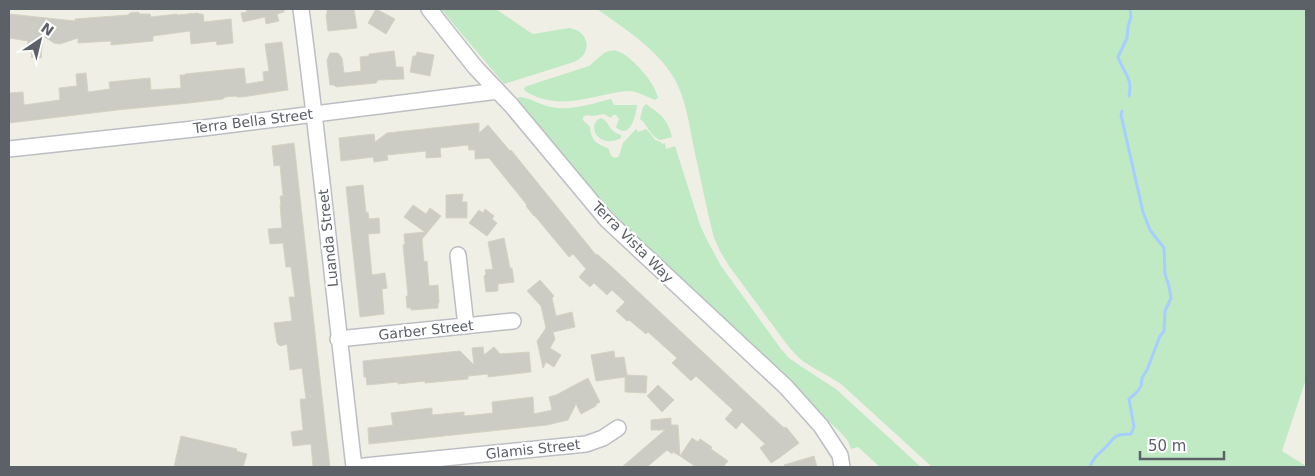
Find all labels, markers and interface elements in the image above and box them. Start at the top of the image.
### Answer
north arrow [15,15,65,65]
text: N [38,19,57,39]
street label: Terra Bella Street [191,106,314,136]
street label: Luanda Street [315,188,341,288]
street label: Terra Vista Way [588,197,677,286]
street label: Garber Street [378,317,475,343]
scale bar [1140,428,1224,460]
street label: Glamis Street [485,436,582,462]
text: 50 m [1148,437,1186,455]

